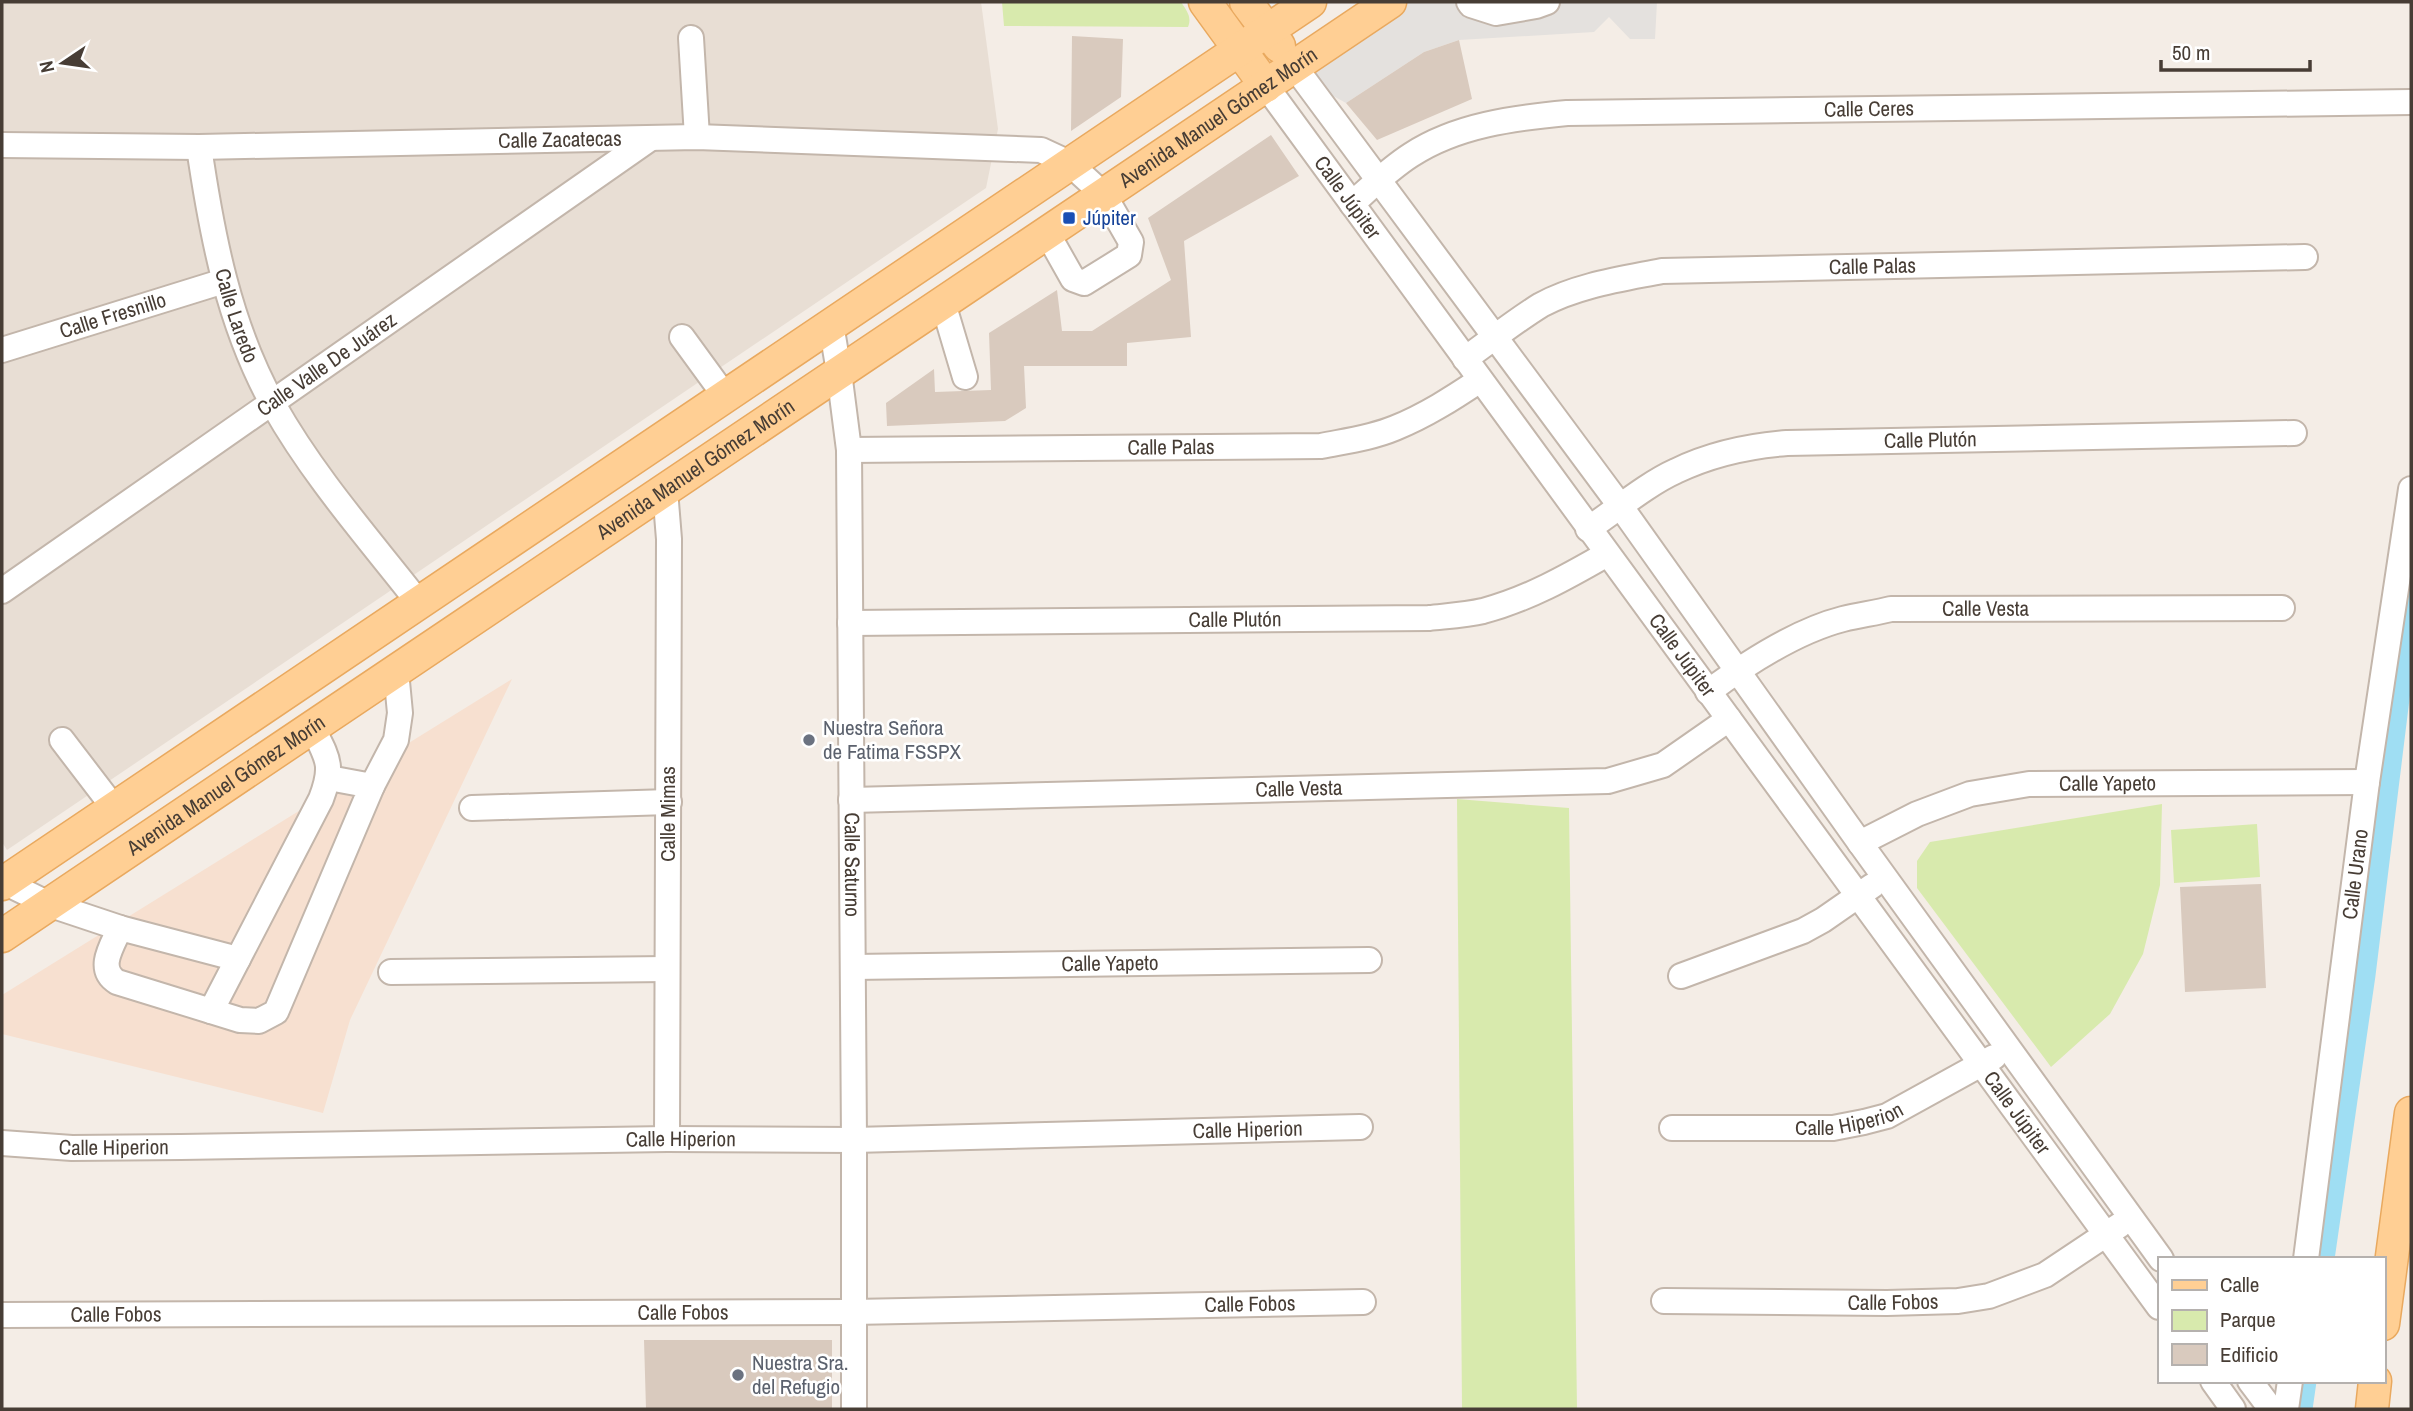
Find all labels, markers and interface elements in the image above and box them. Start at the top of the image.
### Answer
north arrow [28,28,98,98]
scale bar [2161,28,2310,72]
text: 50 m [2172,38,2210,67]
street label: Avenida Manuel Gómez Morín [1112,40,1323,195]
text: N [33,58,60,75]
street label: Calle Ceres [1824,93,1914,124]
street label: Calle Zacatecas [498,124,622,155]
street label: Calle Júpiter [1308,149,1388,245]
place label: Júpiter [1083,203,1136,232]
marker: Júpiter [1061,210,1077,226]
street label: Calle Palas [1829,250,1916,281]
street label: Calle Laredo [208,265,266,367]
street label: Calle Fresnillo [56,285,170,345]
street label: Calle Valle De Juárez [251,305,402,423]
street label: Avenida Manuel Gómez Morín [590,392,800,547]
street label: Calle Plutón [1884,424,1977,455]
street label: Calle Palas [1127,432,1215,462]
street label: Calle Vesta [1942,594,2030,623]
street label: Calle Plutón [1188,604,1282,634]
street label: Calle Júpiter [1642,607,1723,703]
street label: Avenida Manuel Gómez Morín [120,708,331,863]
place label: Nuestra Señora de Fatima FSSPX [823,713,961,766]
marker: Nuestra Señora de Fatima FSSPX [801,732,817,748]
street label: Calle Mimas [653,766,682,862]
street label: Calle Yapeto [2059,768,2156,798]
street label: Calle Vesta [1255,773,1343,804]
street label: Calle Saturno [838,812,867,917]
street label: Calle Urano [2335,827,2375,921]
street label: Calle Yapeto [1061,948,1159,978]
street label: Calle Júpiter [1977,1065,2058,1160]
street label: Calle Hiperion [1795,1095,1908,1142]
street label: Calle Hiperion [1192,1113,1303,1145]
street label: Calle Hiperion [625,1124,736,1154]
street label: Calle Hiperion [58,1132,169,1162]
legend [2158,1257,2385,1383]
text: Calle [2220,1270,2259,1299]
street label: Calle Fobos [1847,1287,1939,1317]
street label: Calle Fobos [1204,1288,1296,1319]
street label: Calle Fobos [637,1297,729,1327]
street label: Calle Fobos [70,1299,162,1329]
text: Parque [2220,1305,2276,1334]
text: Edificio [2220,1340,2278,1369]
place label: Nuestra Sra. del Refugio [752,1348,849,1401]
marker: Nuestra Sra. del Refugio [730,1367,746,1383]

